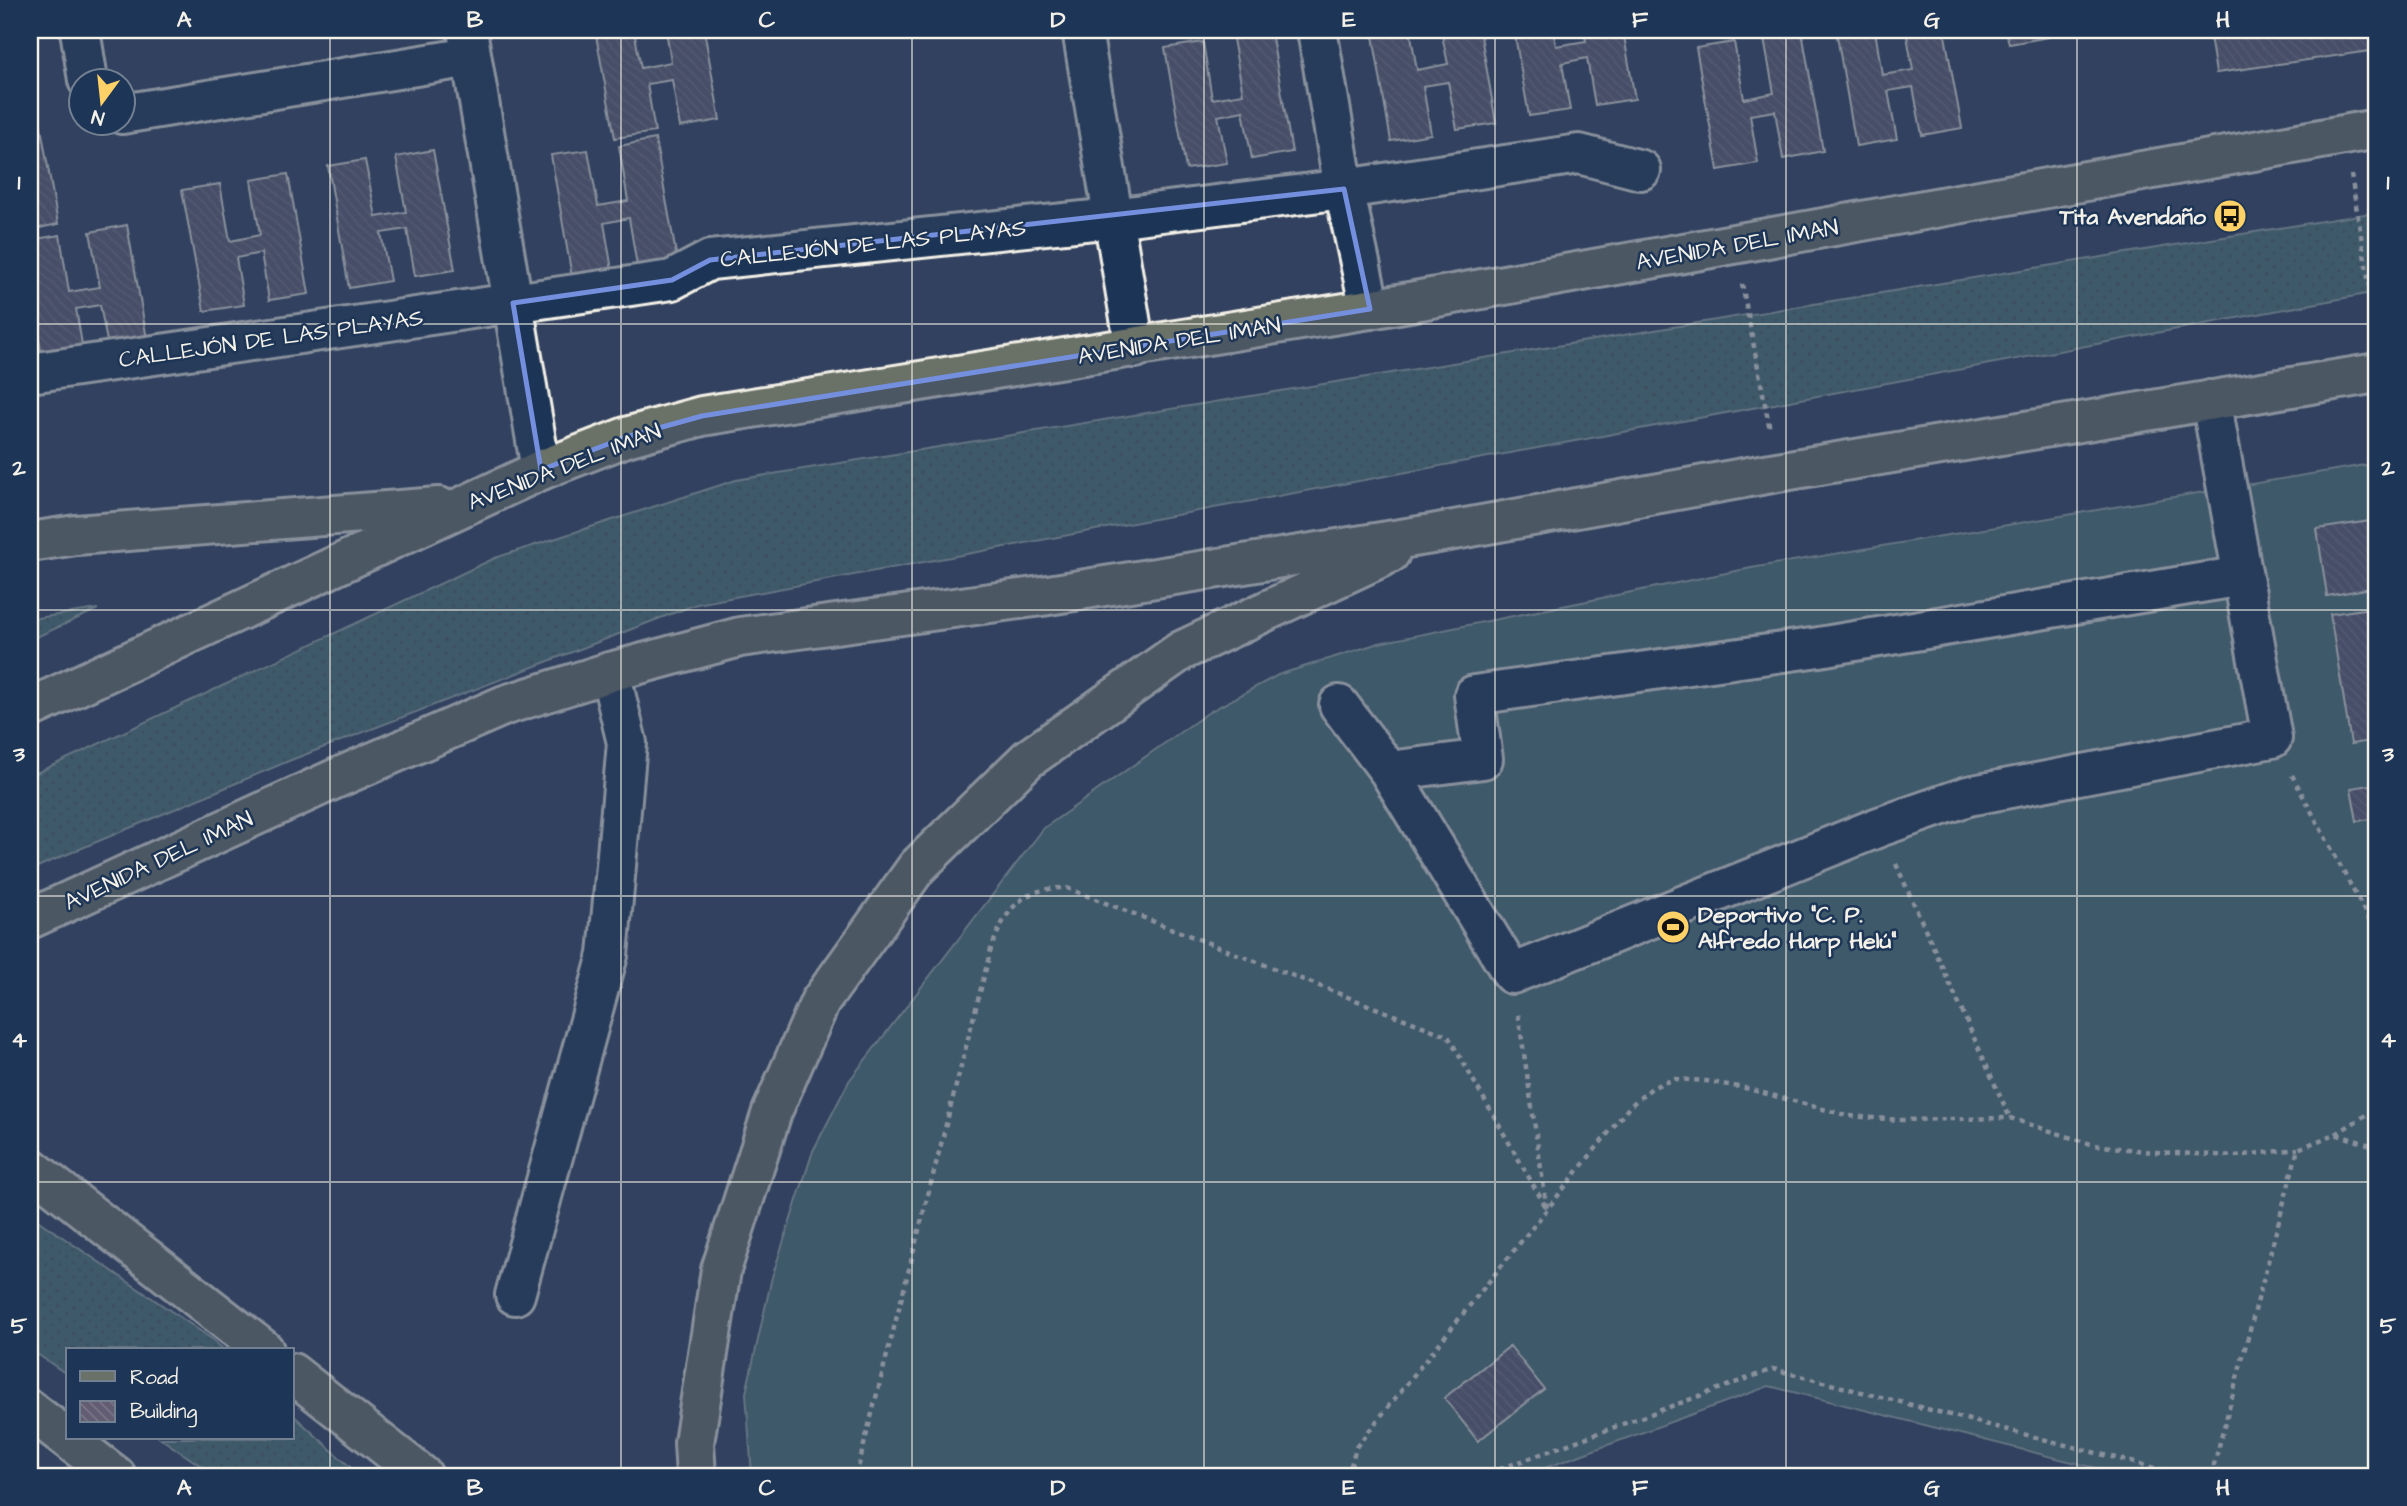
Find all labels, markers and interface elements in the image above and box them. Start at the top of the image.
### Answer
text: A [177,4,192,36]
text: B [467,4,484,36]
text: C [759,4,776,36]
text: D [1051,4,1066,36]
text: E [1342,4,1356,36]
text: F [1632,4,1649,36]
text: G [1924,4,1940,36]
text: H [2216,4,2230,36]
north arrow [66,66,136,136]
text: N [89,102,107,132]
text: 1 [18,166,21,198]
text: 1 [2387,166,2390,198]
bus stop icon: Tita Avendaño [2211,197,2249,235]
place label: Tita Avendaño [2058,201,2206,233]
street label: AVENIDA DEL IMAN [1634,211,1841,279]
street label: CALLEJÓN DE LAS PLAYAS [719,212,1028,276]
street label: CALLEJÓN DE LAS PLAYAS [117,302,426,376]
street label: AVENIDA DEL IMAN [1075,309,1283,373]
street label: AVENIDA DEL IMAN [463,415,666,519]
text: 2 [11,452,26,484]
text: 2 [2380,452,2395,484]
text: 3 [12,738,25,770]
text: 3 [2381,738,2394,770]
street label: AVENIDA DEL IMAN [59,803,258,919]
place label: Deportivo "C. P. Alfredo Harp Helú" [1698,899,1897,957]
sports icon: Deportivo "C. P. Alfredo Harp Helú" [1654,908,1692,946]
text: 4 [11,1024,27,1056]
text: 4 [2380,1024,2396,1056]
text: 5 [11,1310,28,1342]
text: 5 [2380,1310,2397,1342]
legend [66,1348,294,1440]
text: Road [130,1363,178,1392]
text: Building [130,1397,198,1428]
text: A [177,1472,192,1504]
text: B [467,1472,484,1504]
text: C [759,1472,776,1504]
text: D [1051,1472,1066,1504]
text: E [1342,1472,1356,1504]
text: F [1632,1472,1649,1504]
text: G [1924,1472,1940,1504]
text: H [2216,1472,2230,1504]

